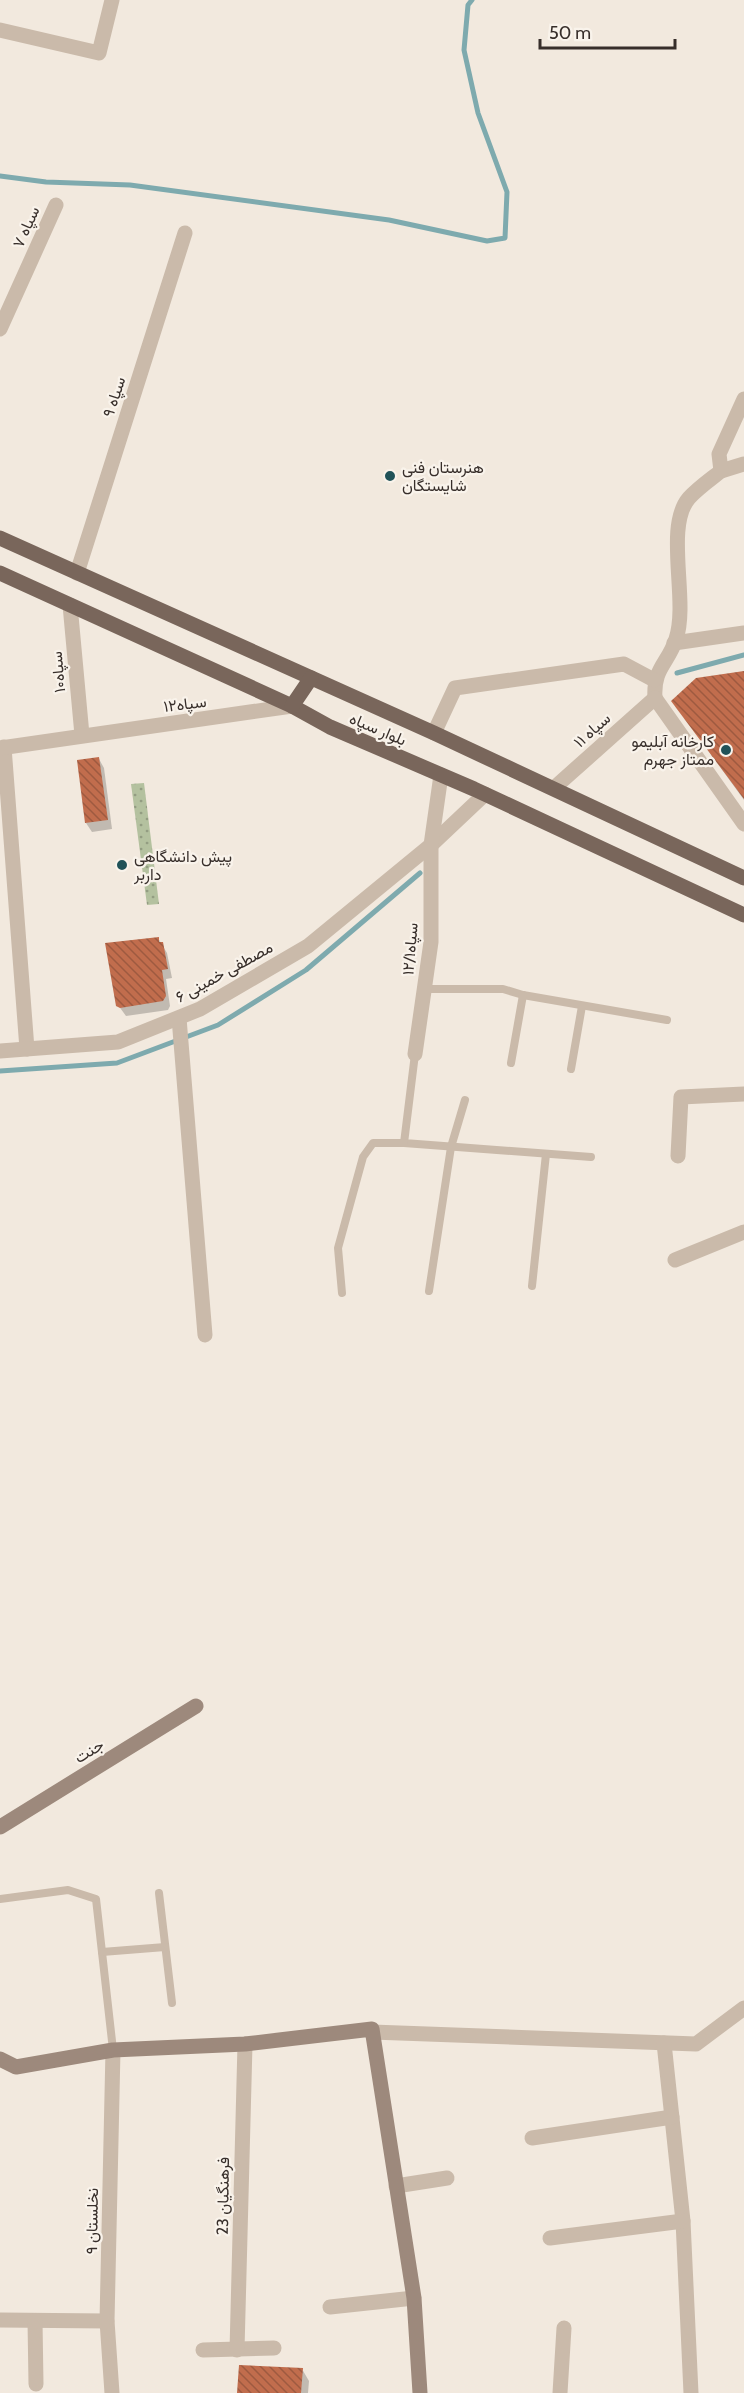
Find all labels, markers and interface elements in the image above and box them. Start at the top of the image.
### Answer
scale bar [540,12,675,50]
text: 50 m [549,22,591,44]
street label: سپاه ۷ [9,203,45,251]
street label: سپاه ۹ [99,374,131,420]
place label: هنرستان فنی شایستگان [402,458,484,495]
marker: هنرستان فنی شایستگان [383,469,397,483]
street label: سپاه۱۰ [47,650,71,693]
street label: سپاه۱۲ [162,692,208,718]
street label: بلوار سپاه [346,709,409,751]
street label: سپاه ۱۱ [570,709,616,753]
place label: کارخانه آبلیمو ممتاز جهرم [632,732,714,770]
marker: کارخانه آبلیمو ممتاز جهرم [719,743,733,757]
place label: پیش دانشگاهی داربر [133,847,232,885]
marker: پیش دانشگاهی داربر [115,858,129,872]
street label: سپاه۱۲/۱ [398,922,424,976]
street label: مصطفی خمینی ۶ [172,938,276,1007]
street label: جنت [71,1735,107,1767]
street label: فرهنگیان 23 [213,2157,234,2235]
street label: نخلستان ۹ [82,2188,102,2254]

